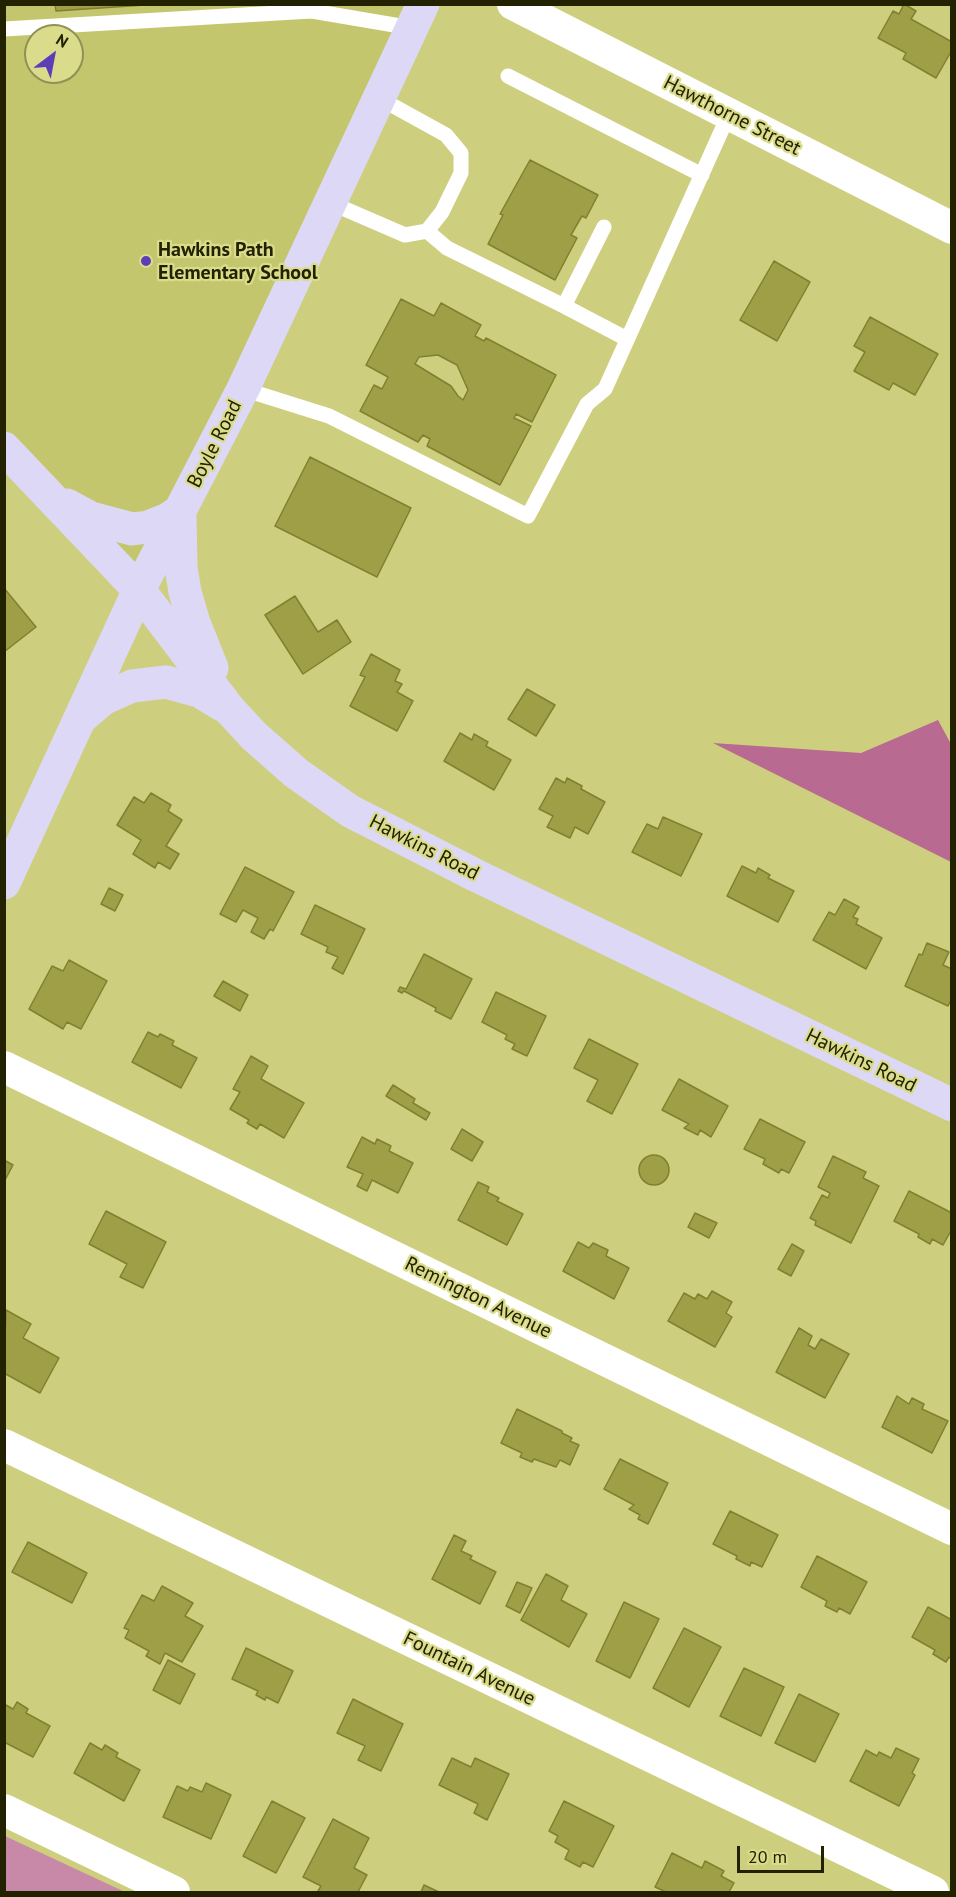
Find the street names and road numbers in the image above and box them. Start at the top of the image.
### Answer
street label: Hawthorne Street [659,71,805,161]
street label: Boyle Road [183,396,247,492]
street label: Hawkins Road [365,810,483,886]
street label: Hawkins Road [802,1024,920,1098]
street label: Remington Avenue [401,1252,555,1344]
street label: Fountain Avenue [399,1627,539,1711]

